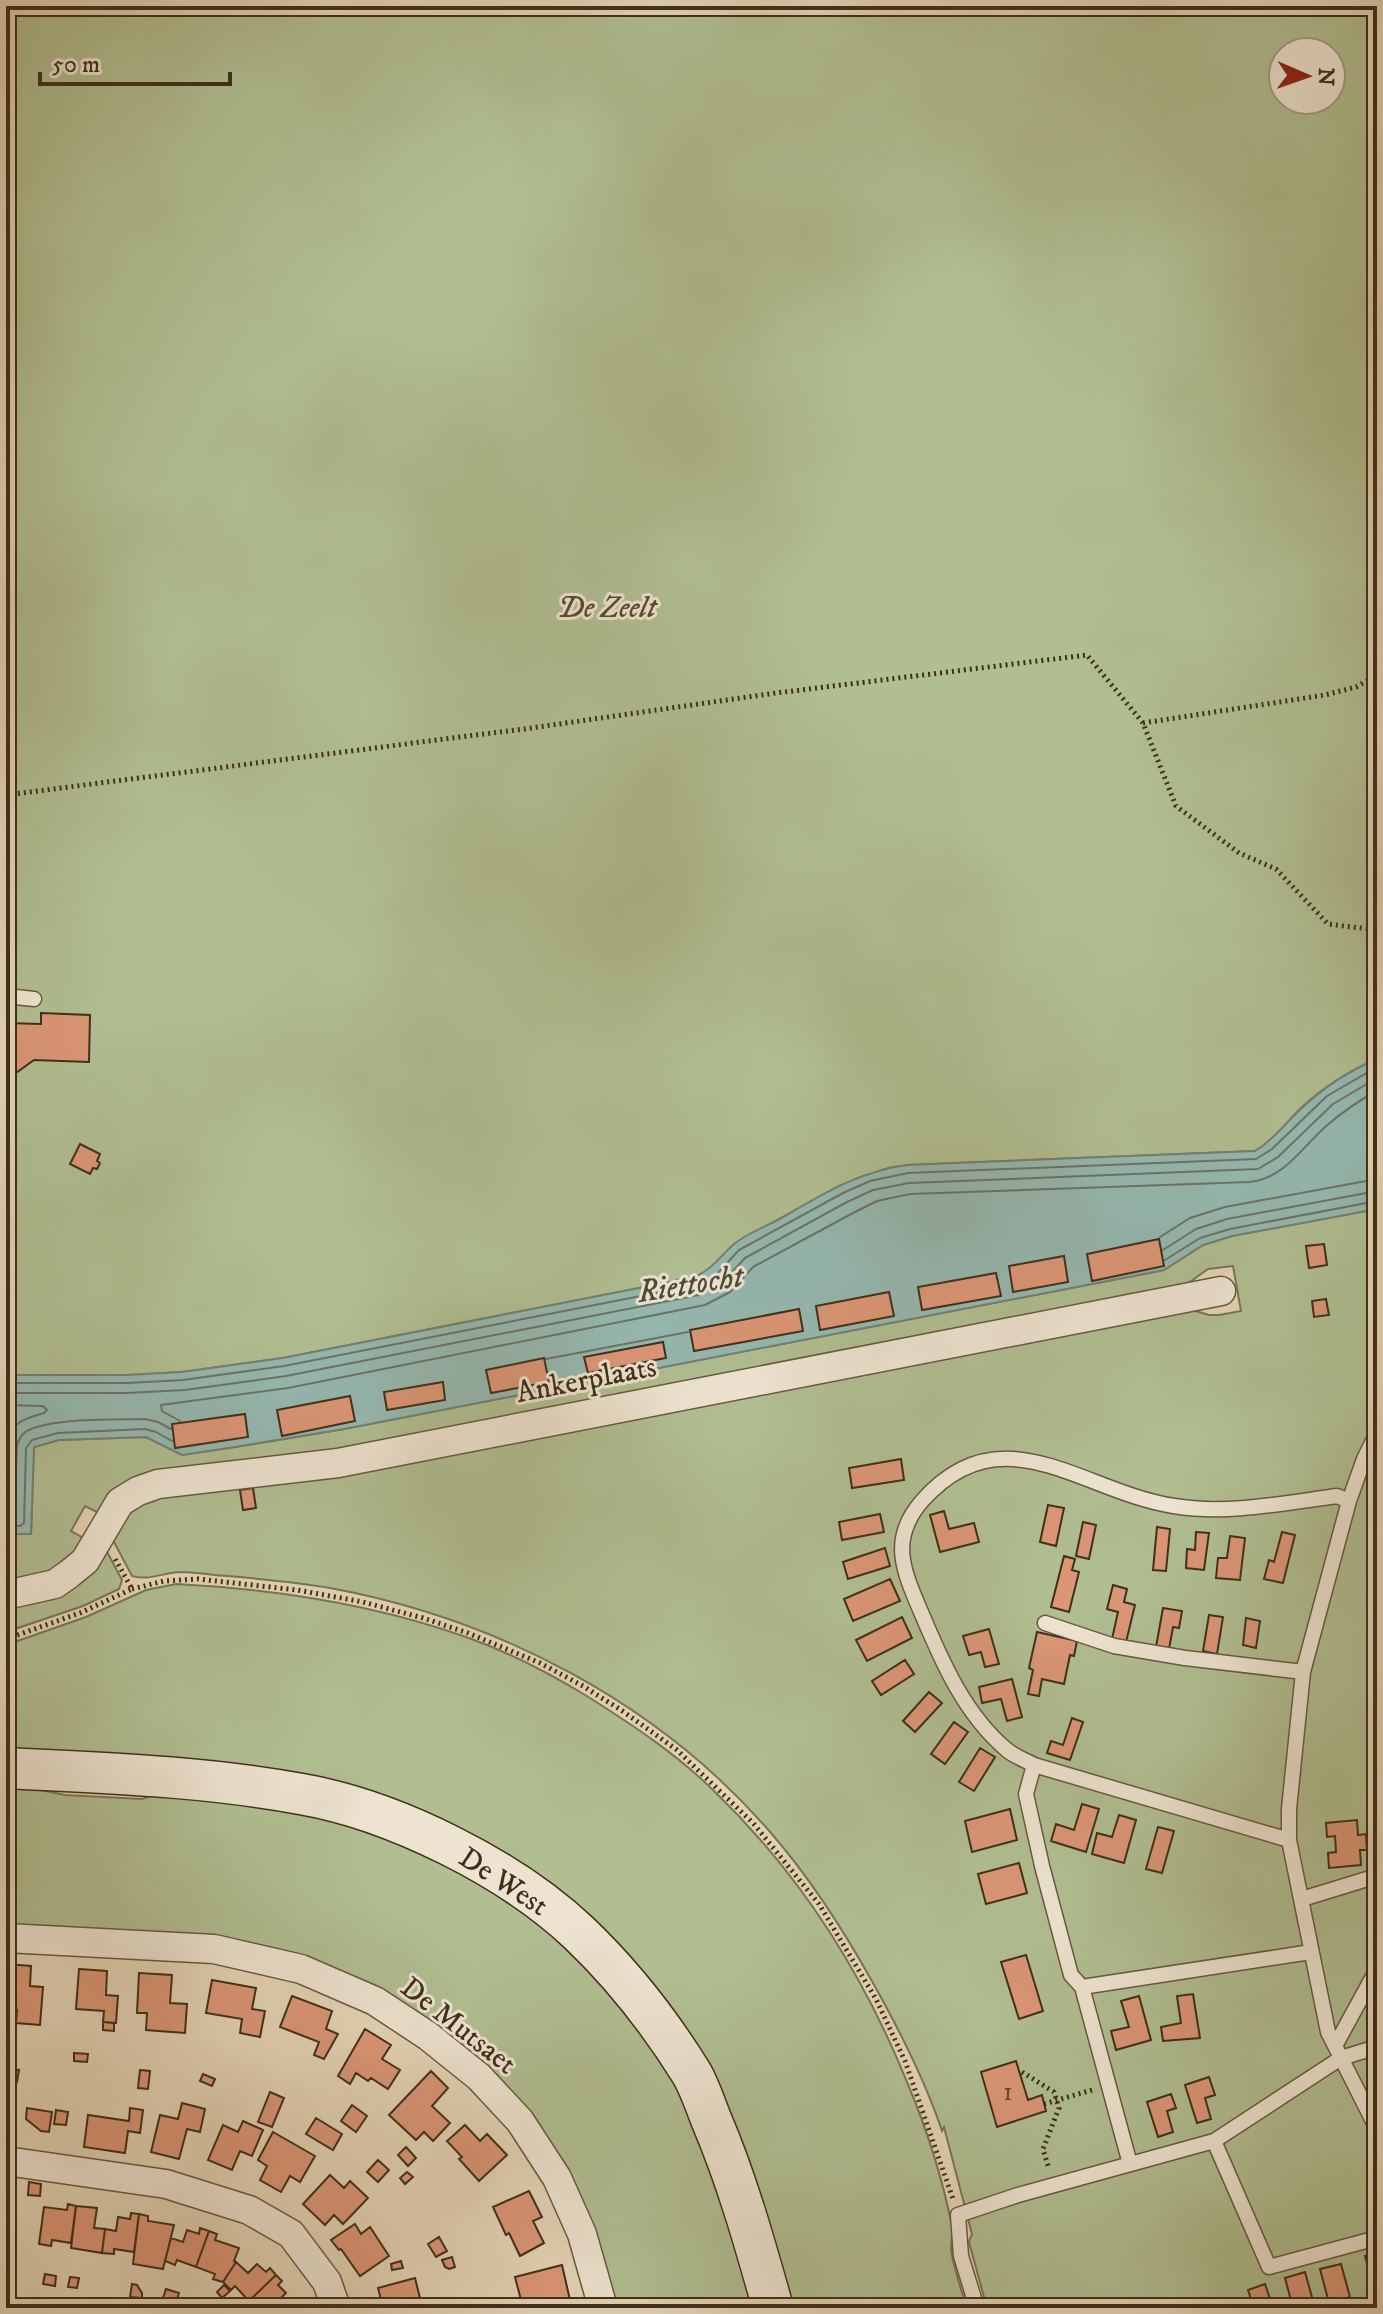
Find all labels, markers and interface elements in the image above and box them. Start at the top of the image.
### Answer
scale bar [40,36,230,86]
north arrow [1267,36,1347,116]
text: 50 m [52,50,100,80]
text: N [1312,67,1339,86]
park label: De Zeelt [558,590,658,627]
water label: Riettocht [634,1257,748,1313]
street label: Ankerplaats [513,1349,660,1412]
street label: De West [451,1840,555,1925]
street label: De Mutsaet [393,1969,523,2083]
house number: 1 [1003,2076,1013,2109]

